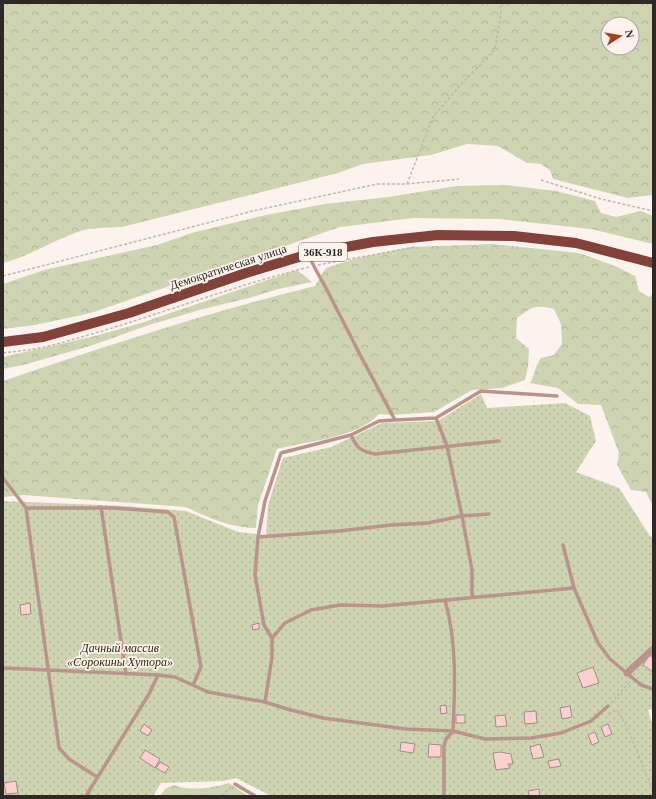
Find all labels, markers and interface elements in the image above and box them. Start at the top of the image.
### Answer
north arrow [600,16,640,56]
text: N [623,29,636,39]
street label: Демократическая улица [168,241,289,292]
road number: 36К-918 [299,243,347,261]
park label: Дачный массив «Сорокины Хутора» [67,641,173,669]

